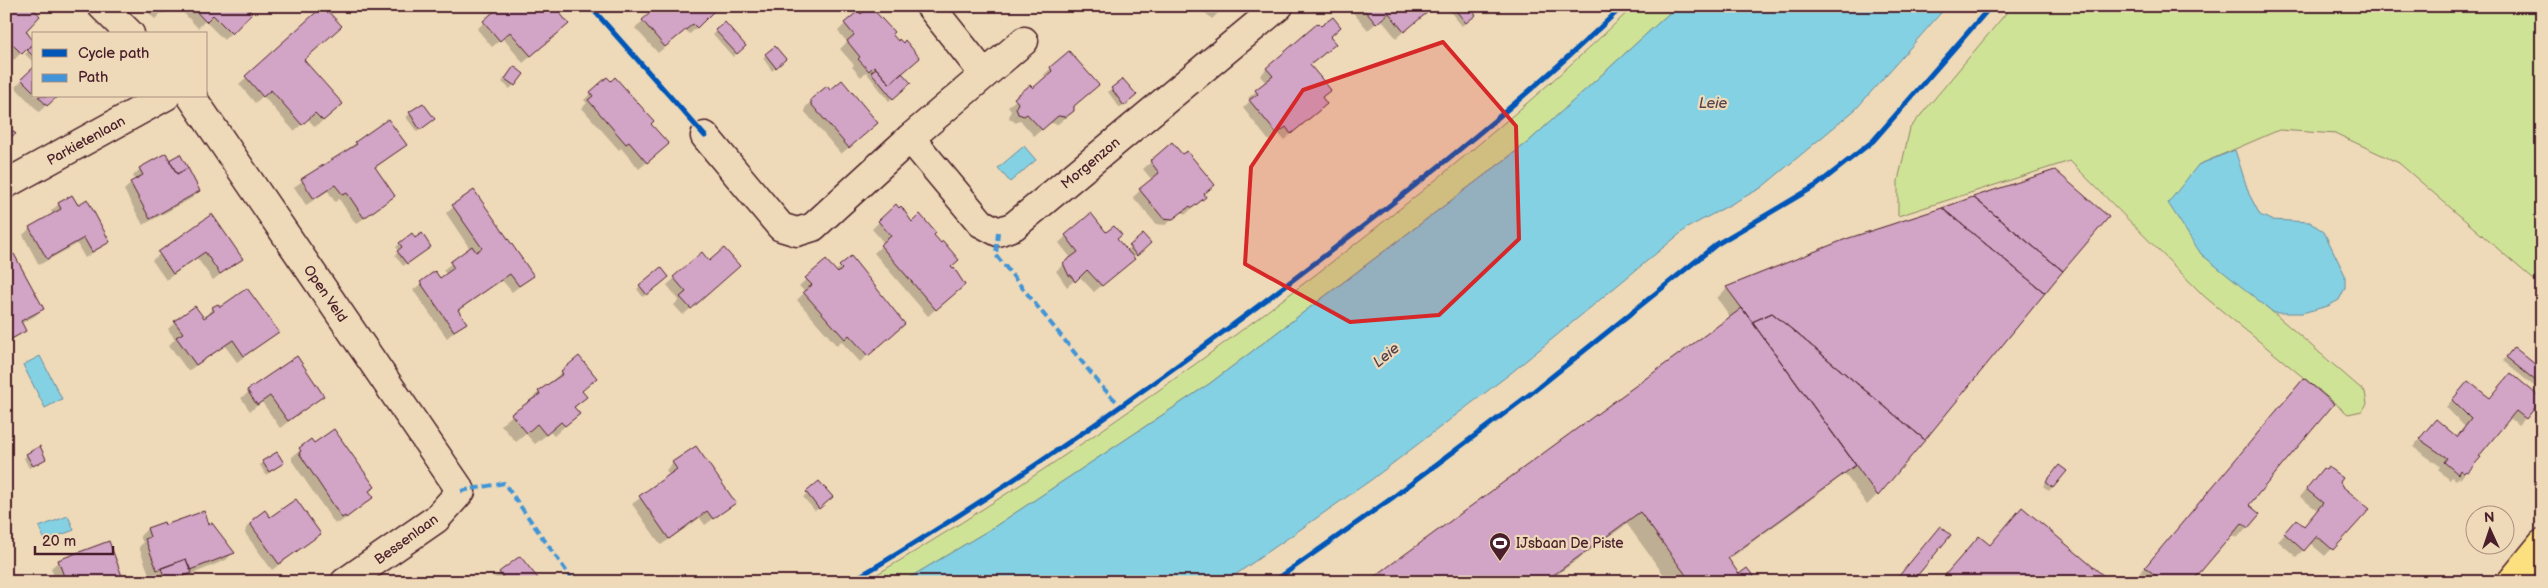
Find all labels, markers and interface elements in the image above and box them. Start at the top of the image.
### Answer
legend [32,32,208,98]
text: Cycle path [78,44,149,63]
text: Path [78,68,108,87]
water label: Leie [1699,94,1728,113]
street label: Parkietenlaan [44,112,128,169]
street label: Morgenzon [1057,134,1123,193]
street label: Open Veld [300,262,351,325]
water label: Leie [1369,339,1404,372]
north arrow [2466,506,2516,556]
text: N [2484,509,2495,526]
street label: Bessenlaan [371,511,442,568]
scale bar [35,523,112,555]
sports icon: IJsbaan De Piste [1488,531,1512,562]
text: 20 m [42,532,76,551]
place label: IJsbaan De Piste [1516,535,1624,552]

